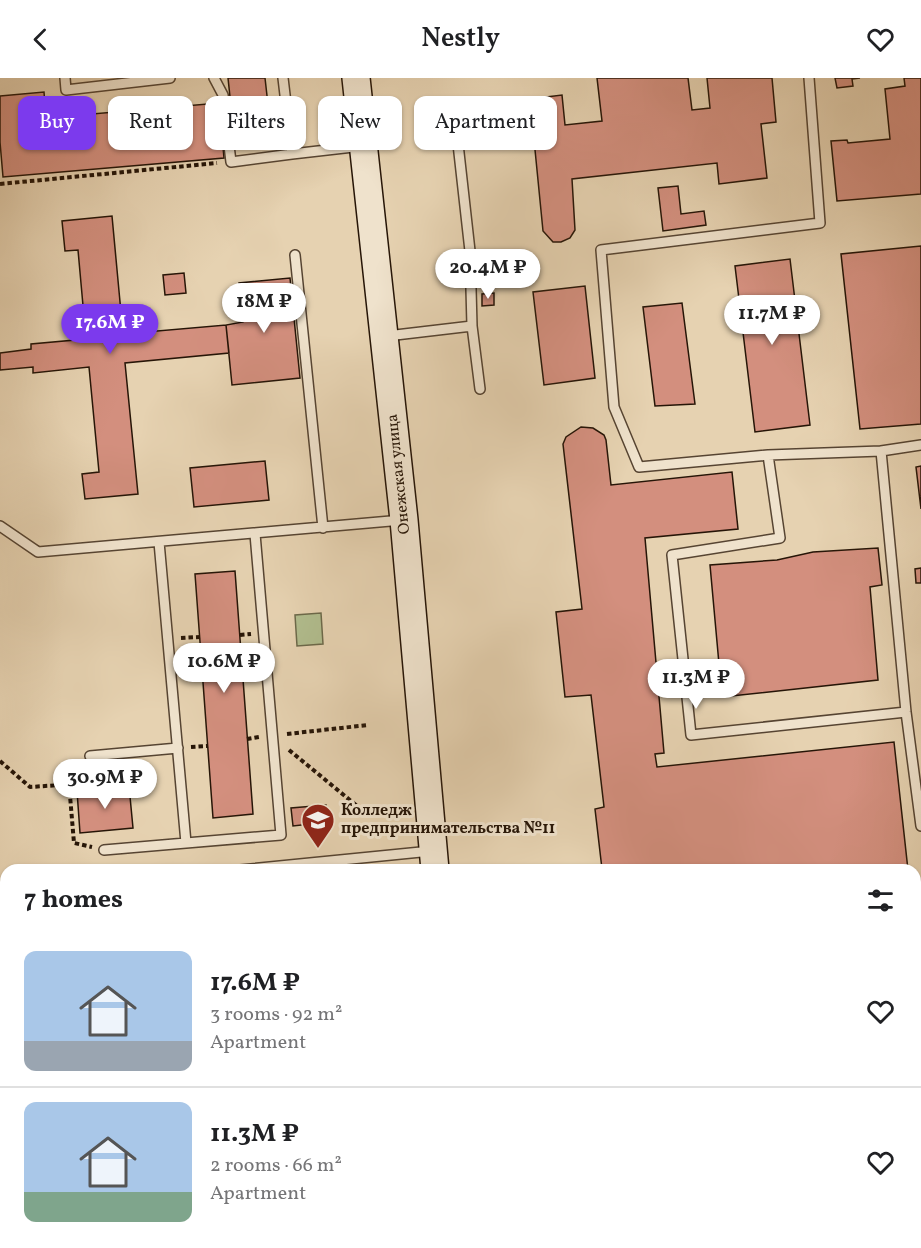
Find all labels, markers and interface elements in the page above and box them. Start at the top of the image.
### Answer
text: Nestly [421,20,500,58]
icon: back [24,23,57,56]
icon: heart [864,23,897,56]
chip: Buy [18,96,96,150]
chip: Rent [108,96,193,150]
chip: Filters [205,96,306,150]
chip: New [318,96,402,150]
chip: Apartment [414,96,557,150]
pin: 20.4M ₽ [433,249,543,300]
text: 20.4M ₽ [449,254,527,282]
pin: 18M ₽ [222,283,306,334]
text: 18M ₽ [236,288,292,316]
pin: 11.7M ₽ [717,295,827,346]
text: 11.7M ₽ [738,300,806,328]
pin: 17.6M ₽ [55,304,165,355]
text: 17.6M ₽ [75,309,145,337]
street label: Онежская улица [382,413,416,535]
pin: 10.6M ₽ [169,643,279,694]
text: 10.6M ₽ [187,648,261,676]
pin: 11.3M ₽ [641,659,751,710]
text: 11.3M ₽ [662,664,730,692]
pin: 30.9M ₽ [50,759,160,810]
text: 30.9M ₽ [67,764,143,792]
place label: Колледж предпринимательства №11 [341,800,555,840]
school or university icon: Колледж предпринимательства №11 [300,802,336,849]
text: 7 homes [24,882,123,918]
icon: filters [864,884,897,917]
text: 17.6M ₽ [210,965,300,1001]
icon: home [72,975,144,1047]
icon: heart [864,995,897,1028]
text: 3 rooms · 92 m² [210,1001,342,1029]
text: Apartment [210,1029,306,1057]
text: 11.3M ₽ [210,1116,299,1152]
icon: home [72,1126,144,1198]
icon: heart [864,1146,897,1179]
text: 2 rooms · 66 m² [210,1152,342,1180]
text: Apartment [210,1180,306,1208]

